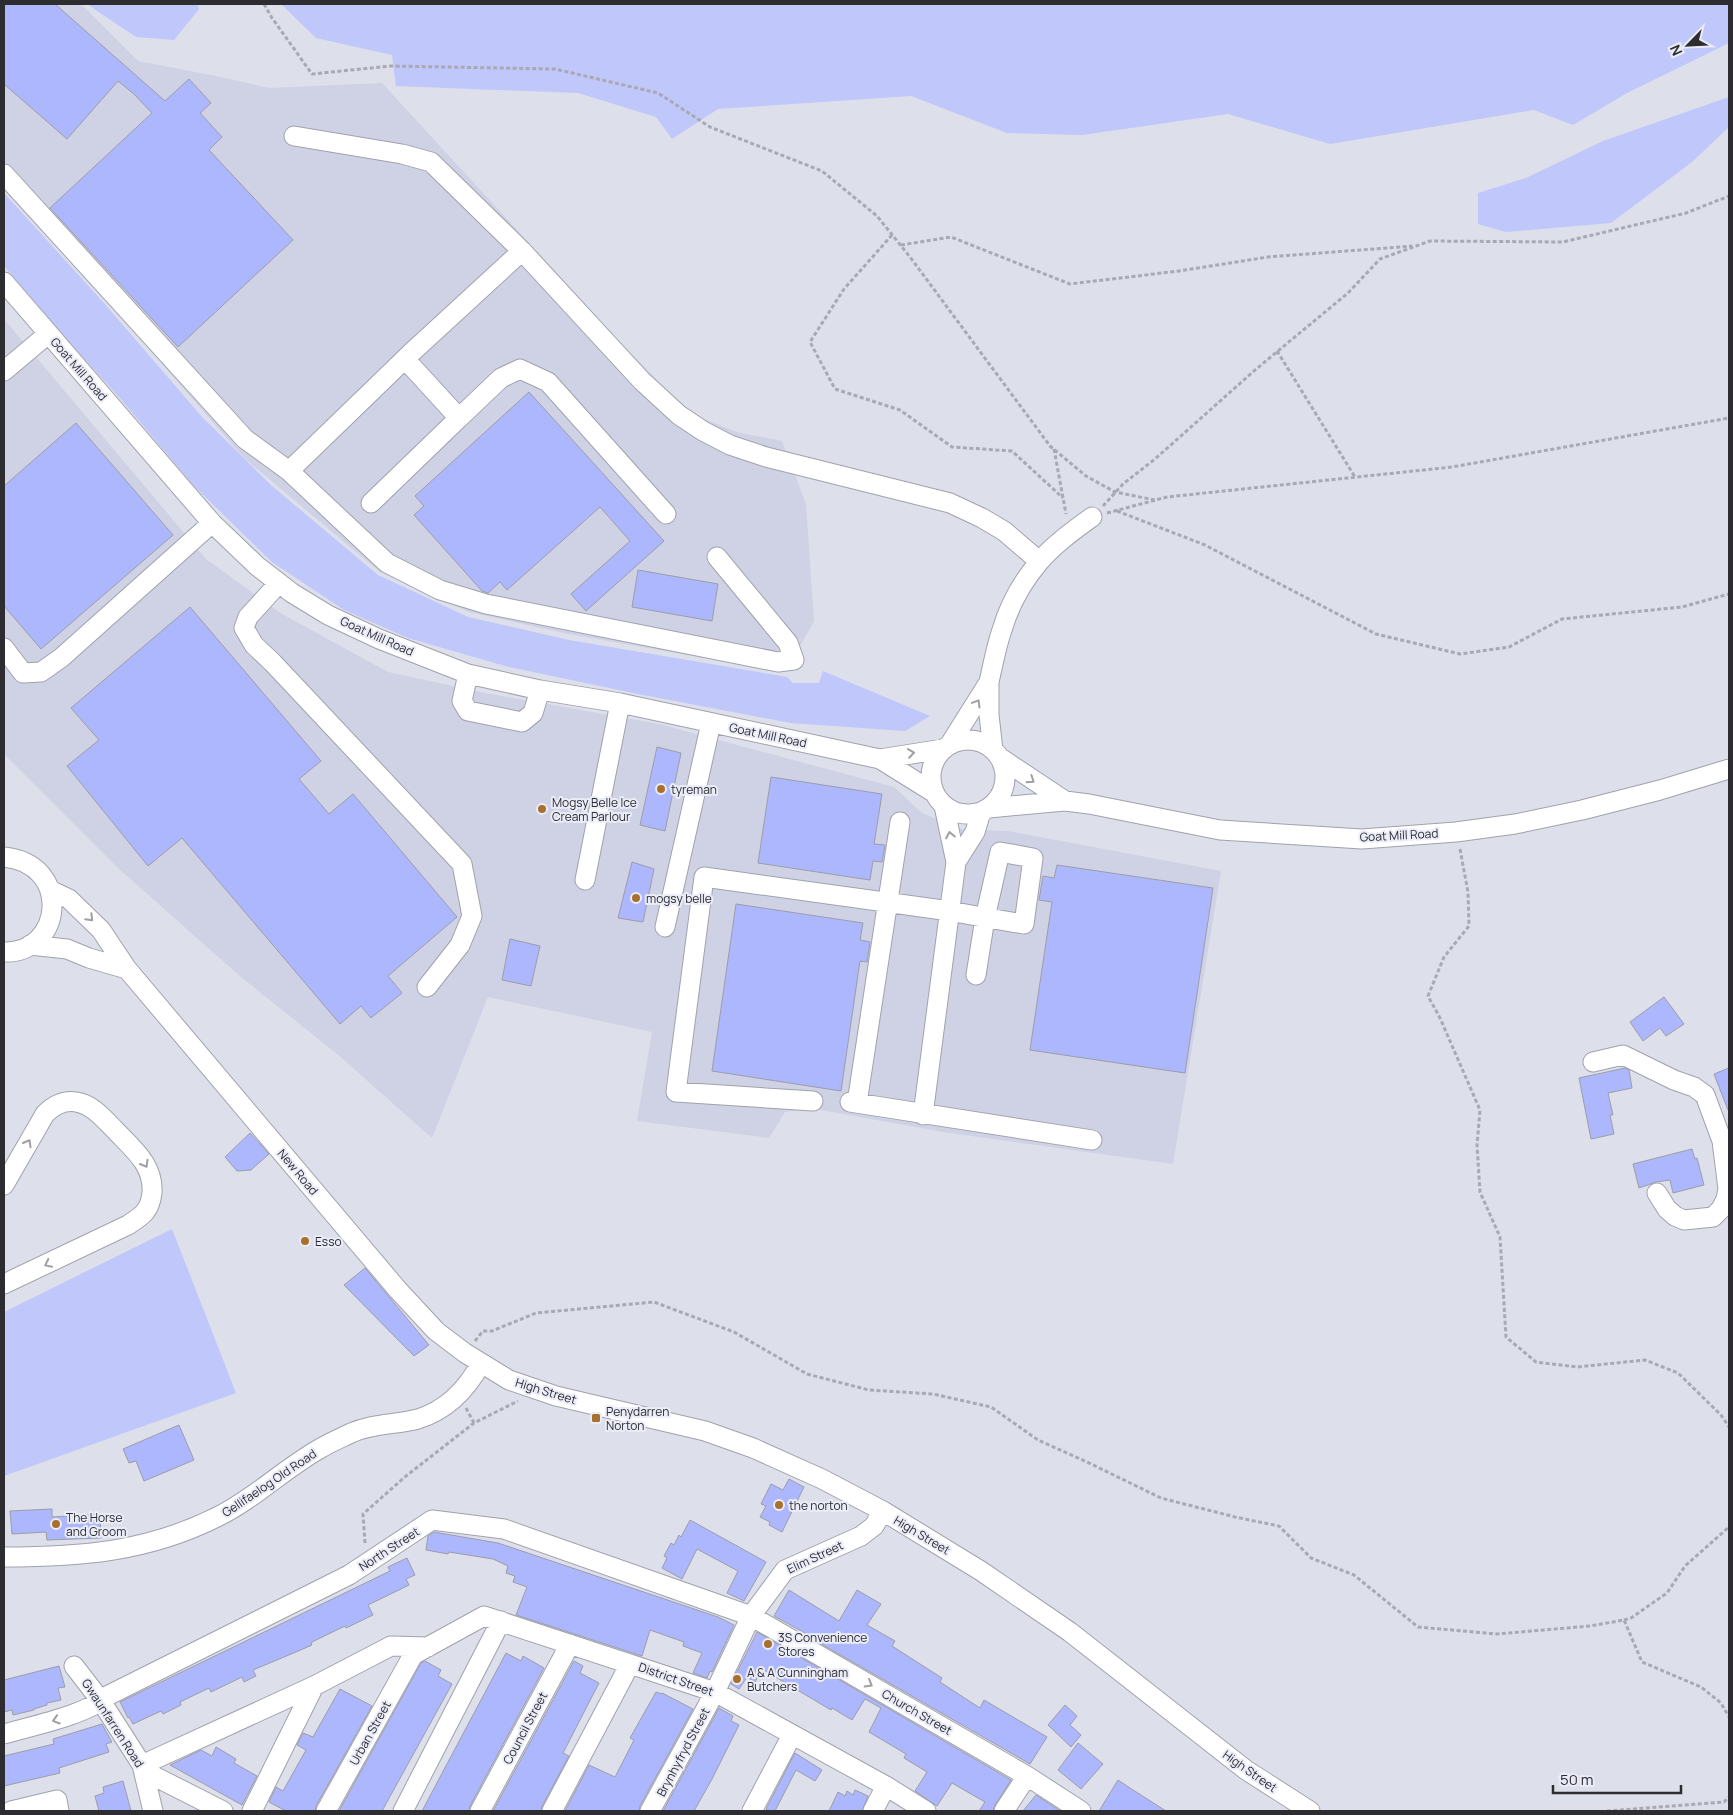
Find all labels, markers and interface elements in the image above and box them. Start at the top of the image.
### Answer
north arrow [1663,20,1713,70]
text: N [1665,42,1686,59]
street label: Goat Mill Road [47,334,111,404]
street label: Goat Mill Road [338,612,416,660]
one-way arrow [970,699,980,708]
street label: Goat Mill Road [728,718,808,752]
one-way arrow [908,748,916,759]
one-way arrow [1026,774,1035,783]
place label: tyreman [671,781,717,798]
marker: tyreman [655,783,667,795]
place label: Mogsy Belle Ice Cream Parlour [552,794,637,825]
marker: Mogsy Belle Ice Cream Parlour [536,803,548,815]
street label: Goat Mill Road [1359,824,1439,846]
one-way arrow [945,831,955,839]
place label: mogsy belle [646,890,712,907]
marker: mogsy belle [630,892,642,904]
one-way arrow [84,912,93,921]
one-way arrow [22,1139,32,1148]
street label: New Road [274,1145,322,1199]
one-way arrow [139,1158,149,1167]
place label: Esso [315,1233,342,1250]
marker: Esso [299,1235,311,1247]
one-way arrow [45,1258,54,1268]
street label: High Street [513,1374,579,1408]
place label: Penydarren Norton [606,1403,669,1434]
marker: Penydarren Norton [590,1412,602,1424]
street label: Gellifaelog Old Road [218,1445,320,1521]
place label: the norton [789,1497,848,1514]
marker: the norton [773,1499,785,1511]
place label: The Horse and Groom [66,1509,126,1540]
street label: High Street [891,1512,953,1559]
marker: The Horse and Groom [50,1518,62,1530]
street label: North Street [355,1523,423,1575]
street label: Elim Street [784,1536,846,1577]
place label: 3S Convenience Stores [778,1629,867,1660]
marker: 3S Convenience Stores [762,1638,774,1650]
street label: District Street [636,1658,716,1700]
place label: A & A Cunningham Butchers [747,1664,848,1695]
marker: A & A Cunningham Butchers [731,1673,743,1685]
street label: Gwaunfarren Road [78,1675,148,1771]
one-way arrow [864,1678,873,1688]
street label: Church Street [879,1685,955,1739]
street label: Council Street [499,1689,551,1767]
street label: Urban Street [345,1698,395,1768]
street label: Brynhyfryd Street [652,1704,714,1799]
one-way arrow [52,1714,61,1724]
street label: High Street [1219,1746,1281,1796]
scale bar [1553,1762,1680,1794]
text: 50 m [1560,1769,1594,1790]

